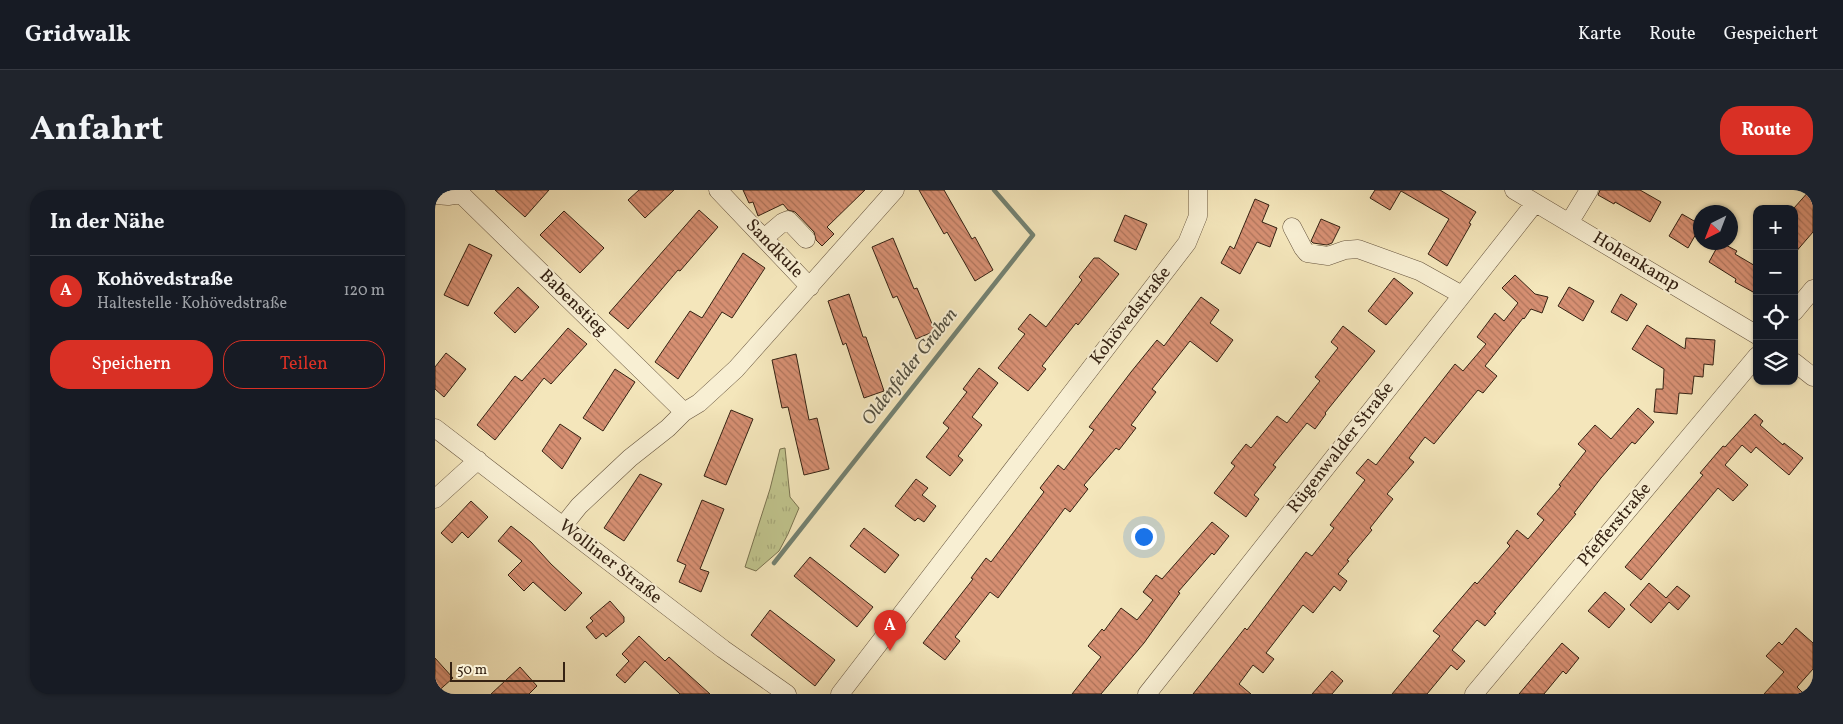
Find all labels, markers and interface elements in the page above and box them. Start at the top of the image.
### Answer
text: Gridwalk [25,18,131,52]
text: Karte [1578,22,1621,47]
text: Route [1649,22,1696,47]
text: Gespeichert [1724,22,1818,47]
text: Anfahrt [30,106,163,154]
button: Route [1720,106,1813,155]
north arrow [1693,205,1738,250]
map controls [1753,205,1798,385]
button: + [1753,205,1798,250]
text: In der Nähe [50,208,165,237]
street label: Sandkule [739,214,809,284]
street label: Hohenkamp [1588,226,1684,298]
button: − [1753,250,1798,295]
street label: Kohövedstraße [1085,261,1177,371]
street label: Babenstieg [533,264,613,342]
text: Kohövedstraße [97,267,233,293]
text: A [60,280,72,302]
text: 120 m [343,280,385,302]
text: Haltestelle · Kohövedstraße [97,293,287,315]
button: locate [1753,295,1798,340]
water label: Oldenfelder Graben [856,303,964,431]
button: Speichern [50,340,213,389]
button: Teilen [223,340,385,389]
button: layers [1753,340,1798,385]
street label: Rügenwalder Straße [1282,377,1400,519]
street label: Pfefferstraße [1572,478,1658,572]
street label: Wolliner Straße [553,514,667,610]
your location [1131,524,1157,550]
pin: A [874,610,906,651]
scale bar [450,659,565,682]
text: 50 m [457,661,487,680]

